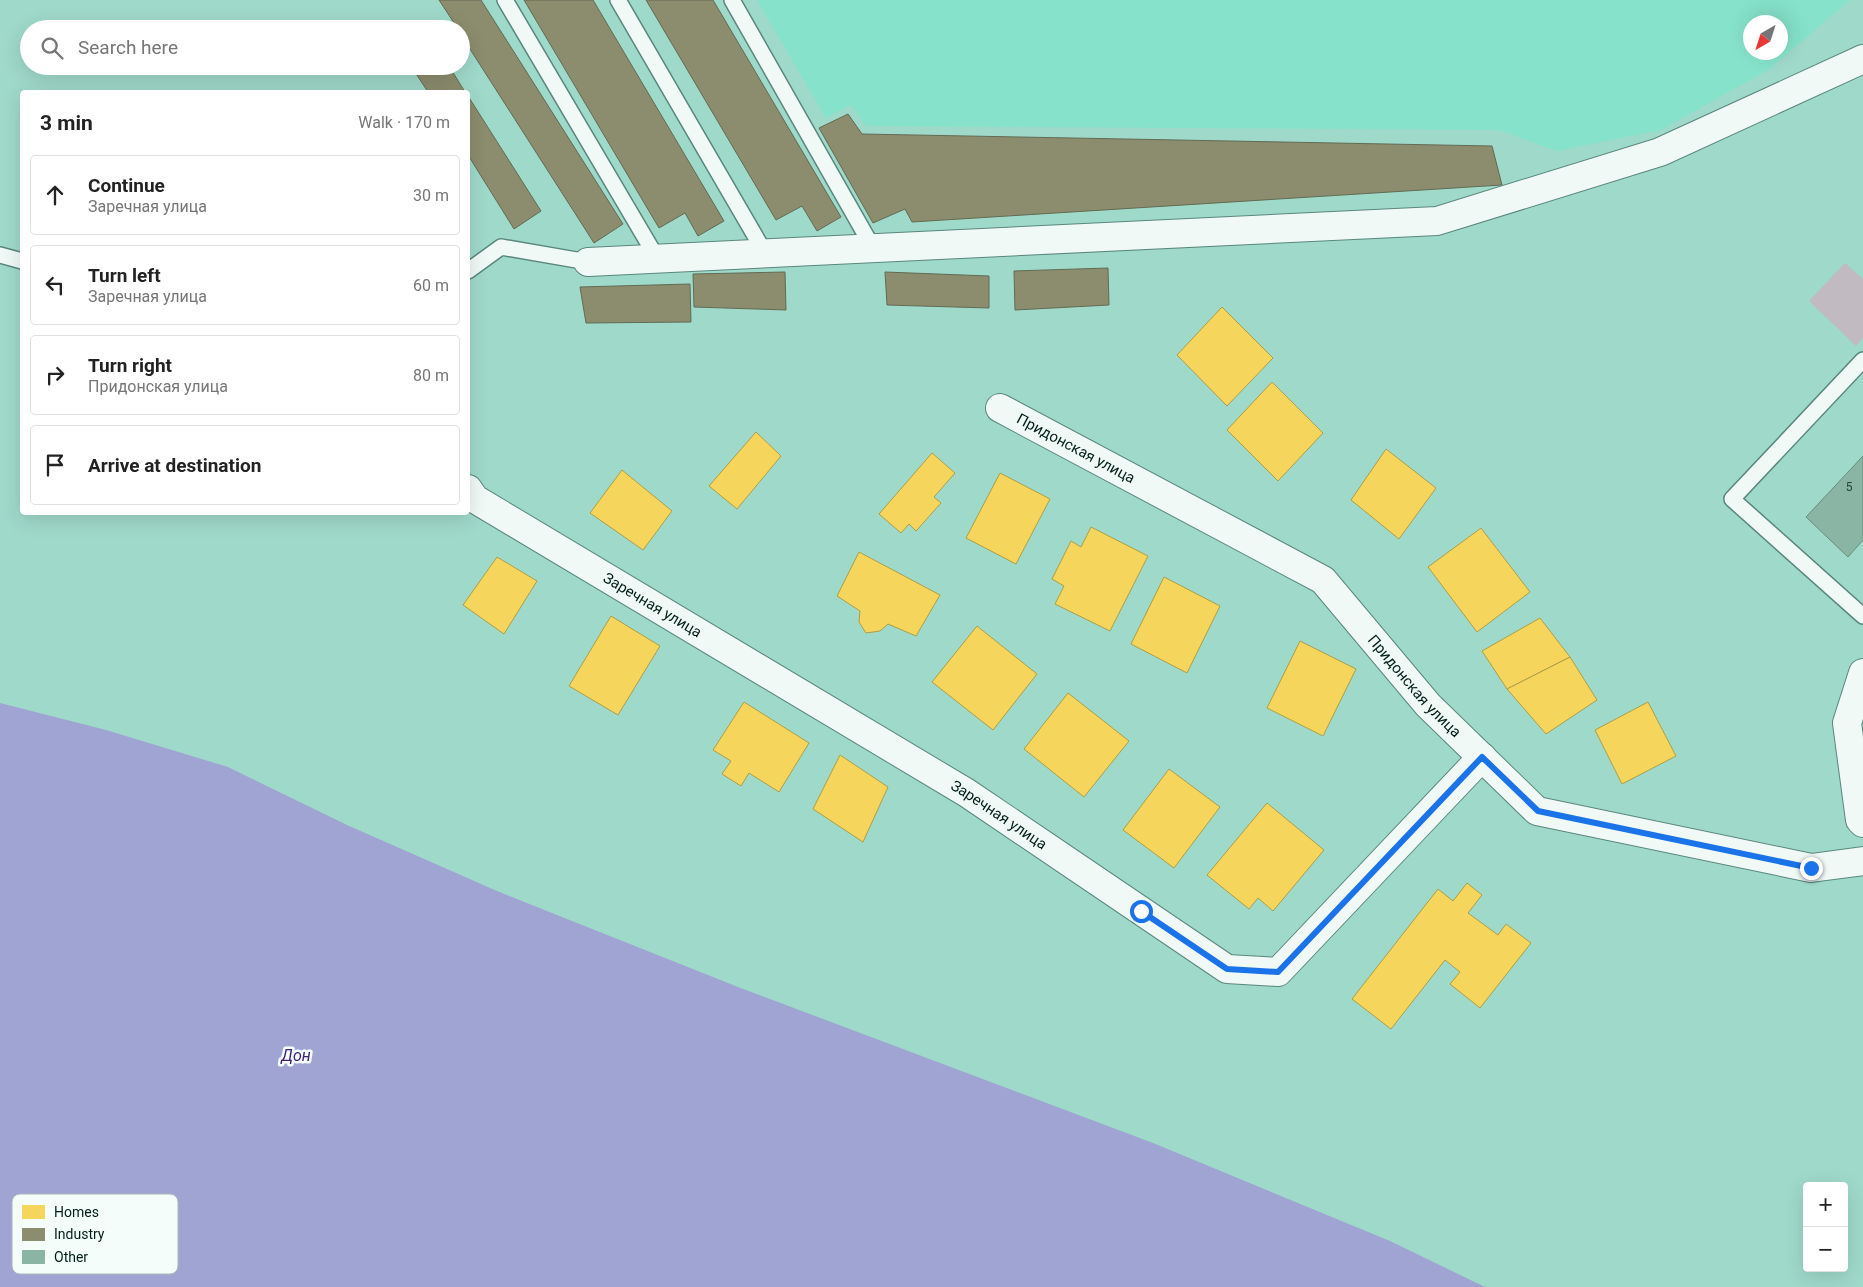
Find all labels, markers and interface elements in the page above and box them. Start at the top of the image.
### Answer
north arrow [1743,15,1788,60]
search box [20,20,470,75]
icon: search [38,34,66,62]
text: Search here [78,36,178,59]
text: 3 min [40,111,93,135]
text: Walk · 170 m [358,113,450,132]
text: Continue [88,174,165,197]
icon: ahead [41,181,69,209]
text: 30 m [413,186,449,205]
text: Заречная улица [88,197,207,216]
text: Turn left [88,264,161,287]
icon: left [41,271,69,299]
text: 60 m [413,276,449,295]
text: Заречная улица [88,287,207,306]
text: Turn right [88,354,172,377]
icon: right [41,361,69,389]
text: 80 m [413,366,449,385]
text: Придонская улица [88,377,228,396]
street label: Придонская улица [1014,410,1138,487]
icon: arrive [41,451,69,479]
text: Arrive at destination [88,454,261,477]
house number: 5 [1846,480,1853,494]
street label: Заречная улица [600,569,705,641]
street label: Придонская улица [1364,631,1465,741]
street label: Заречная улица [948,776,1050,853]
route end [1800,857,1823,880]
route start [1130,900,1153,923]
water label: Дон [280,1046,311,1065]
map controls [1803,1182,1848,1272]
button: + [1803,1182,1848,1227]
legend [12,1194,178,1274]
text: Homes [54,1204,99,1220]
text: Industry [54,1226,105,1242]
button: − [1803,1227,1848,1272]
text: Other [54,1249,88,1265]

